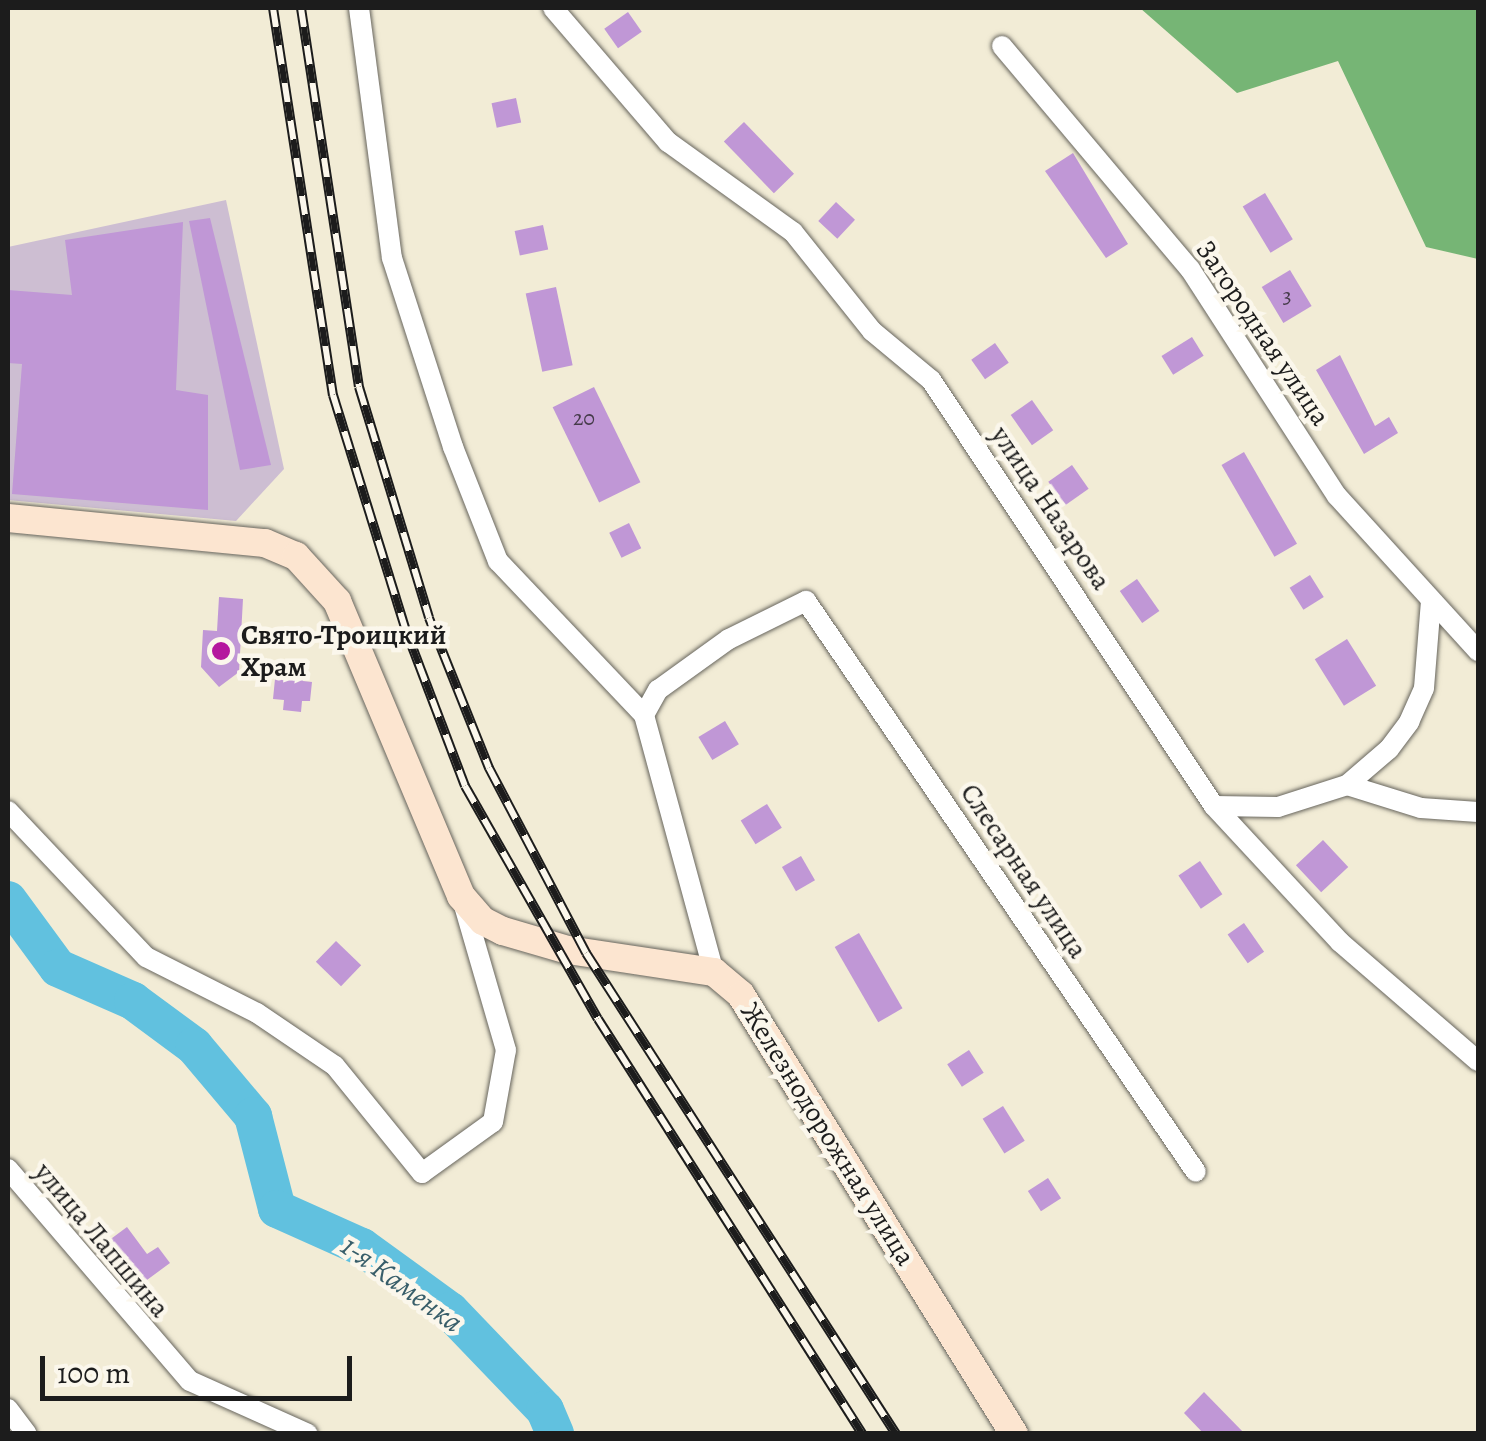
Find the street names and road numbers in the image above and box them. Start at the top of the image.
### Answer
street label: Загородная улица [1189,234,1337,432]
street label: улица Назарова [984,420,1118,596]
street label: Слесарная улица [953,777,1095,965]
street label: Железнодорожная улица [733,996,923,1272]
street label: улица Лапшина [27,1156,177,1324]

